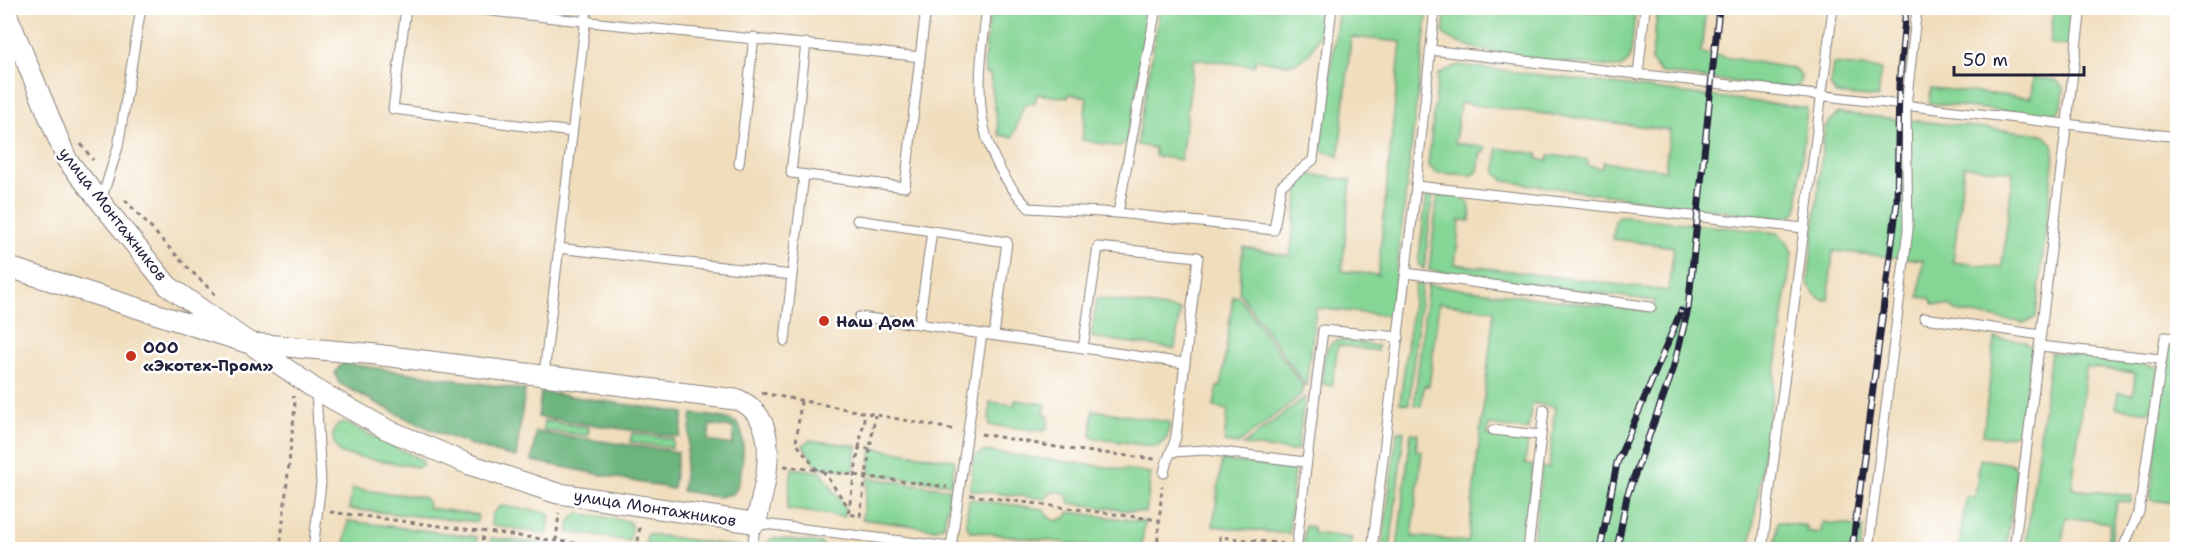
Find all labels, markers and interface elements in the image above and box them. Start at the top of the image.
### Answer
scale bar [1954,39,2084,77]
text: 50 m [1963,48,2008,72]
street label: улица Монтажников [54,143,172,285]
place label: Наш Дом [836,311,916,332]
marker: Наш Дом [817,314,831,328]
place label: ООО «Экотех-Пром» [143,337,273,376]
marker: ООО «Экотех-Пром» [124,349,138,363]
street label: улица Монтажников [572,485,738,531]

